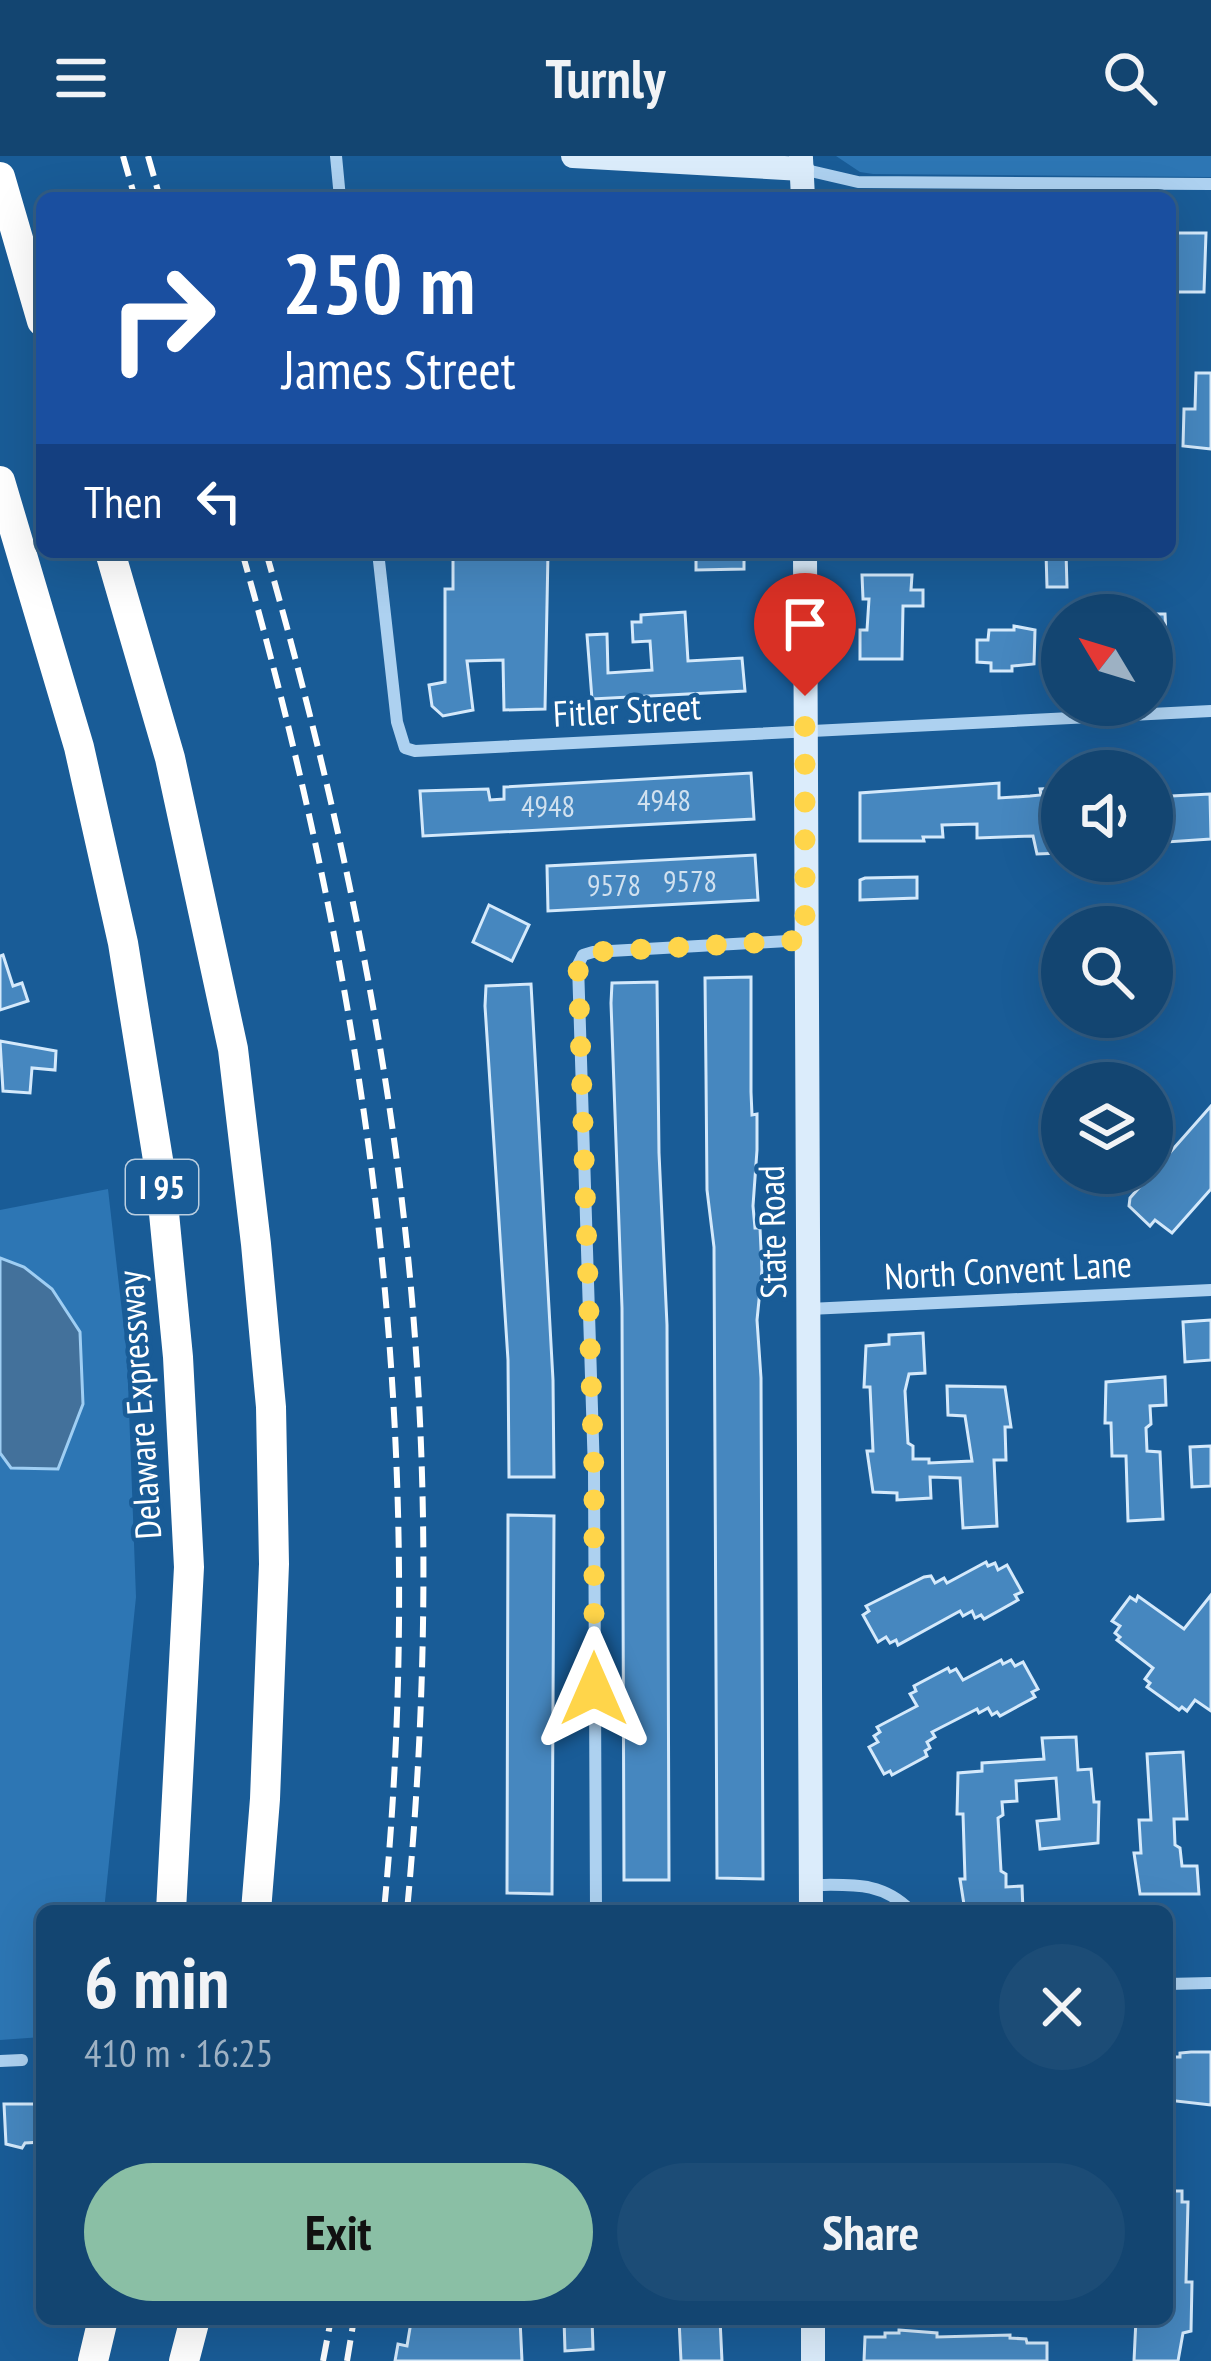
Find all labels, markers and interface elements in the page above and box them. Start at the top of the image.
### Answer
text: Turnly [546,43,665,113]
icon: menu [48,45,114,111]
icon: search [1097,45,1163,111]
text: 250 m [282,228,475,337]
icon: right [84,240,240,396]
text: James Street [282,334,516,404]
icon: left [186,468,252,534]
text: Then [84,472,162,530]
pin [754,573,856,696]
icon: arrive [772,591,838,657]
north arrow [1041,594,1173,726]
map controls [1041,594,1173,1194]
street label: Fitler Street [552,682,702,737]
button: sound [1041,750,1173,882]
house number: 4948 [637,780,691,819]
house number: 4948 [521,786,575,825]
house number: 9578 [663,861,717,900]
house number: 9578 [587,865,641,904]
button: search [1041,906,1173,1038]
button: layers [1041,1062,1173,1194]
road number: I 95 [126,1160,198,1214]
street label: State Road [747,1165,796,1299]
street label: North Convent Lane [883,1240,1133,1299]
street label: Delaware Expressway [106,1269,171,1541]
position arrow [531,1626,657,1752]
text: 6 min [84,1935,229,2028]
button: close [999,1944,1125,2070]
text: 410 m · 16:25 [84,2027,273,2078]
button: Exit [84,2163,593,2301]
button: Share [617,2163,1125,2301]

